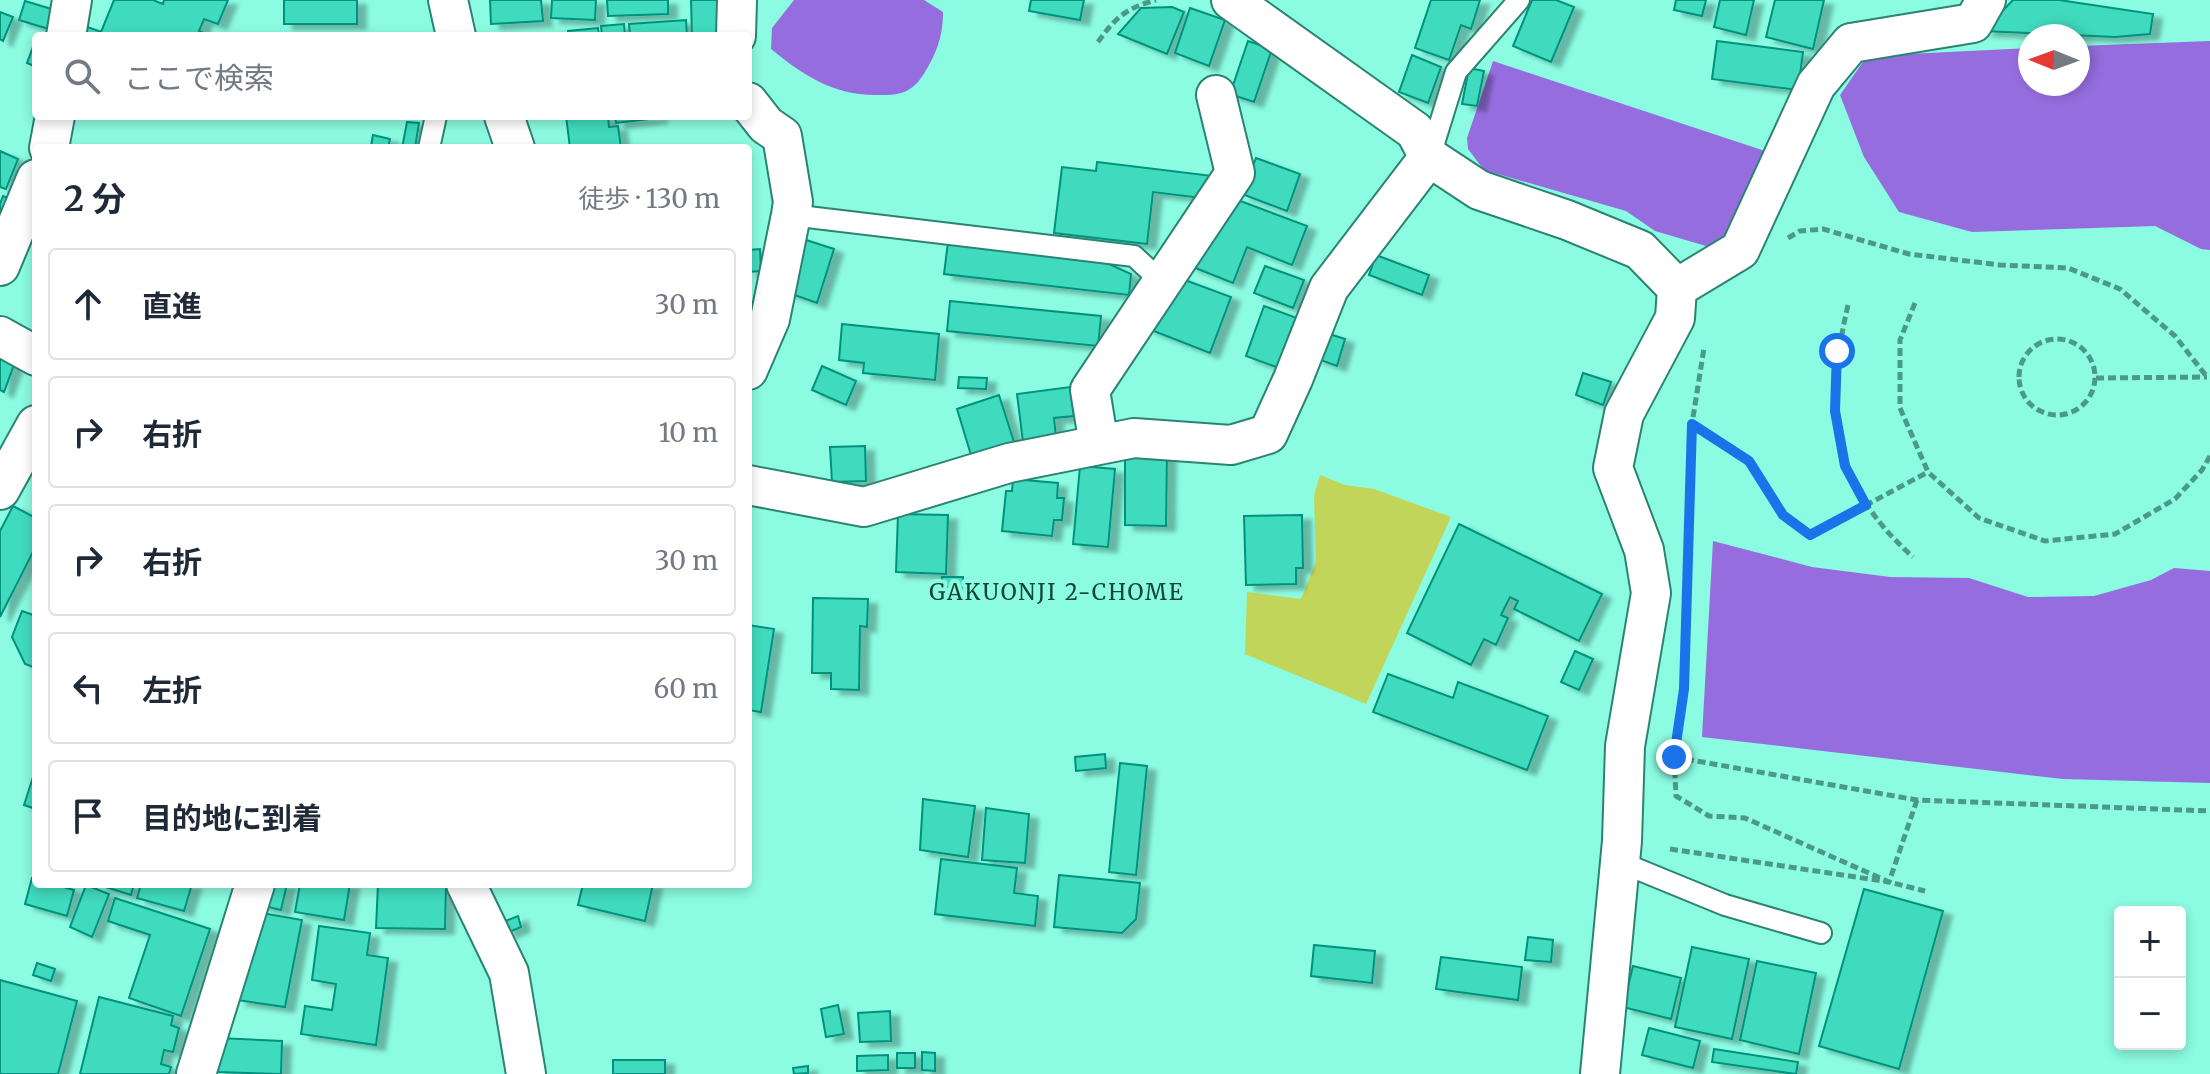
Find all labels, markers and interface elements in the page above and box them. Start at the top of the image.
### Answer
north arrow [2018,24,2090,96]
search box [32,32,752,120]
icon: search [60,54,104,98]
text: ここで検索 [124,59,274,97]
text: 2 分 [64,178,126,220]
text: 徒歩 · 130 m [578,182,720,215]
icon: ahead [66,282,110,326]
text: 直進 [142,287,202,325]
text: 30 m [655,288,718,321]
route start [1819,333,1855,369]
icon: right [66,410,110,454]
text: 右折 [142,415,202,453]
text: 10 m [659,416,718,449]
icon: right [66,538,110,582]
text: 右折 [142,543,202,581]
text: 30 m [655,544,718,577]
district label: GAKUONJI 2-CHOME [929,578,1185,606]
icon: left [66,666,110,710]
text: 左折 [142,671,202,709]
text: 60 m [654,672,718,705]
route end [1656,739,1692,775]
icon: arrive [66,794,110,838]
text: 目的地に到着 [142,799,322,837]
map controls [2114,906,2186,1050]
button: + [2114,906,2186,978]
button: − [2114,978,2186,1050]

